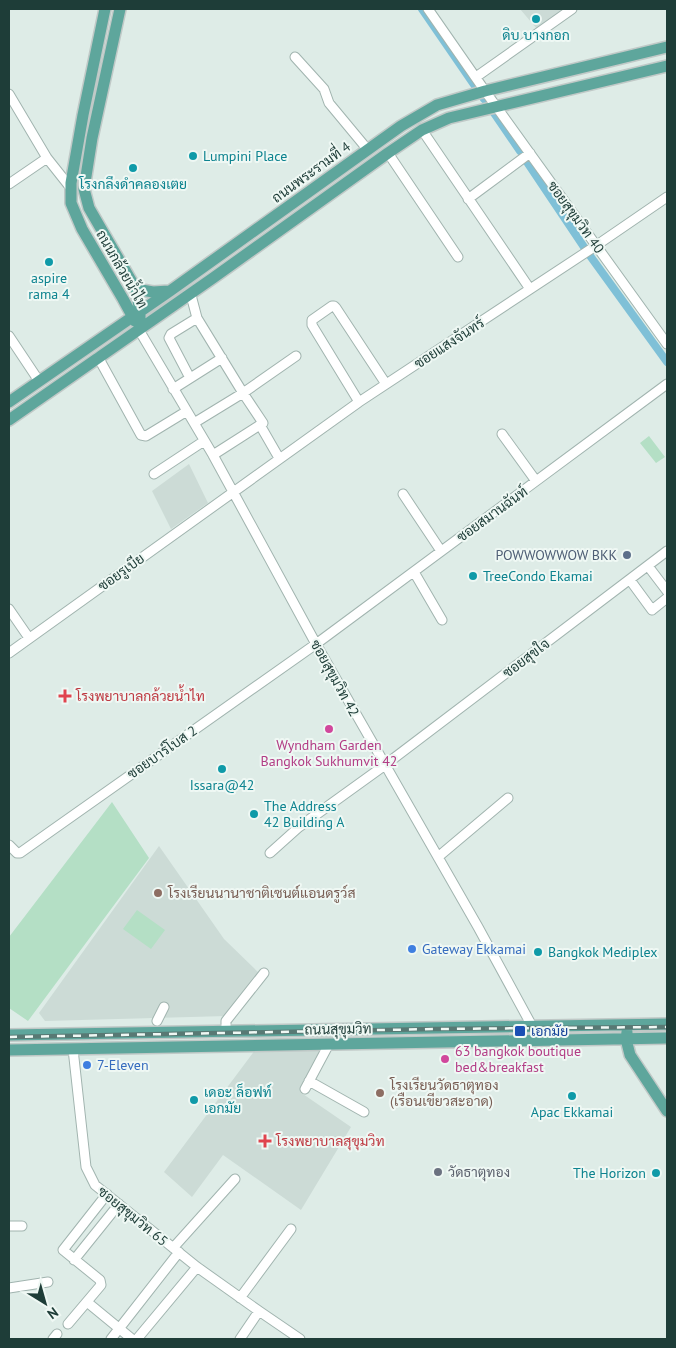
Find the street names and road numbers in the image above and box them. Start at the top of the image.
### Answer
street label: ถนนพระรามที่ 4 [266,135,354,207]
street label: ซอยสุขุมวิท 40 [543,177,609,258]
street label: ถนนกล้วยน้ำไท [92,225,154,311]
street label: ซอยแสงจันทร์ [411,314,488,372]
street label: ซอยสมานฉันท์ [453,482,531,546]
street label: ซอยรูเบีย [94,549,148,596]
street label: ซอยสุขใจ [499,634,554,682]
street label: ซอยสุขุมวิท 42 [306,636,364,720]
street label: ซอยบาร์โบส 2 [124,721,200,783]
street label: ถนนสุขุมวิท [304,1019,372,1040]
street label: ซอยสุขุมวิท 65 [94,1182,172,1251]

